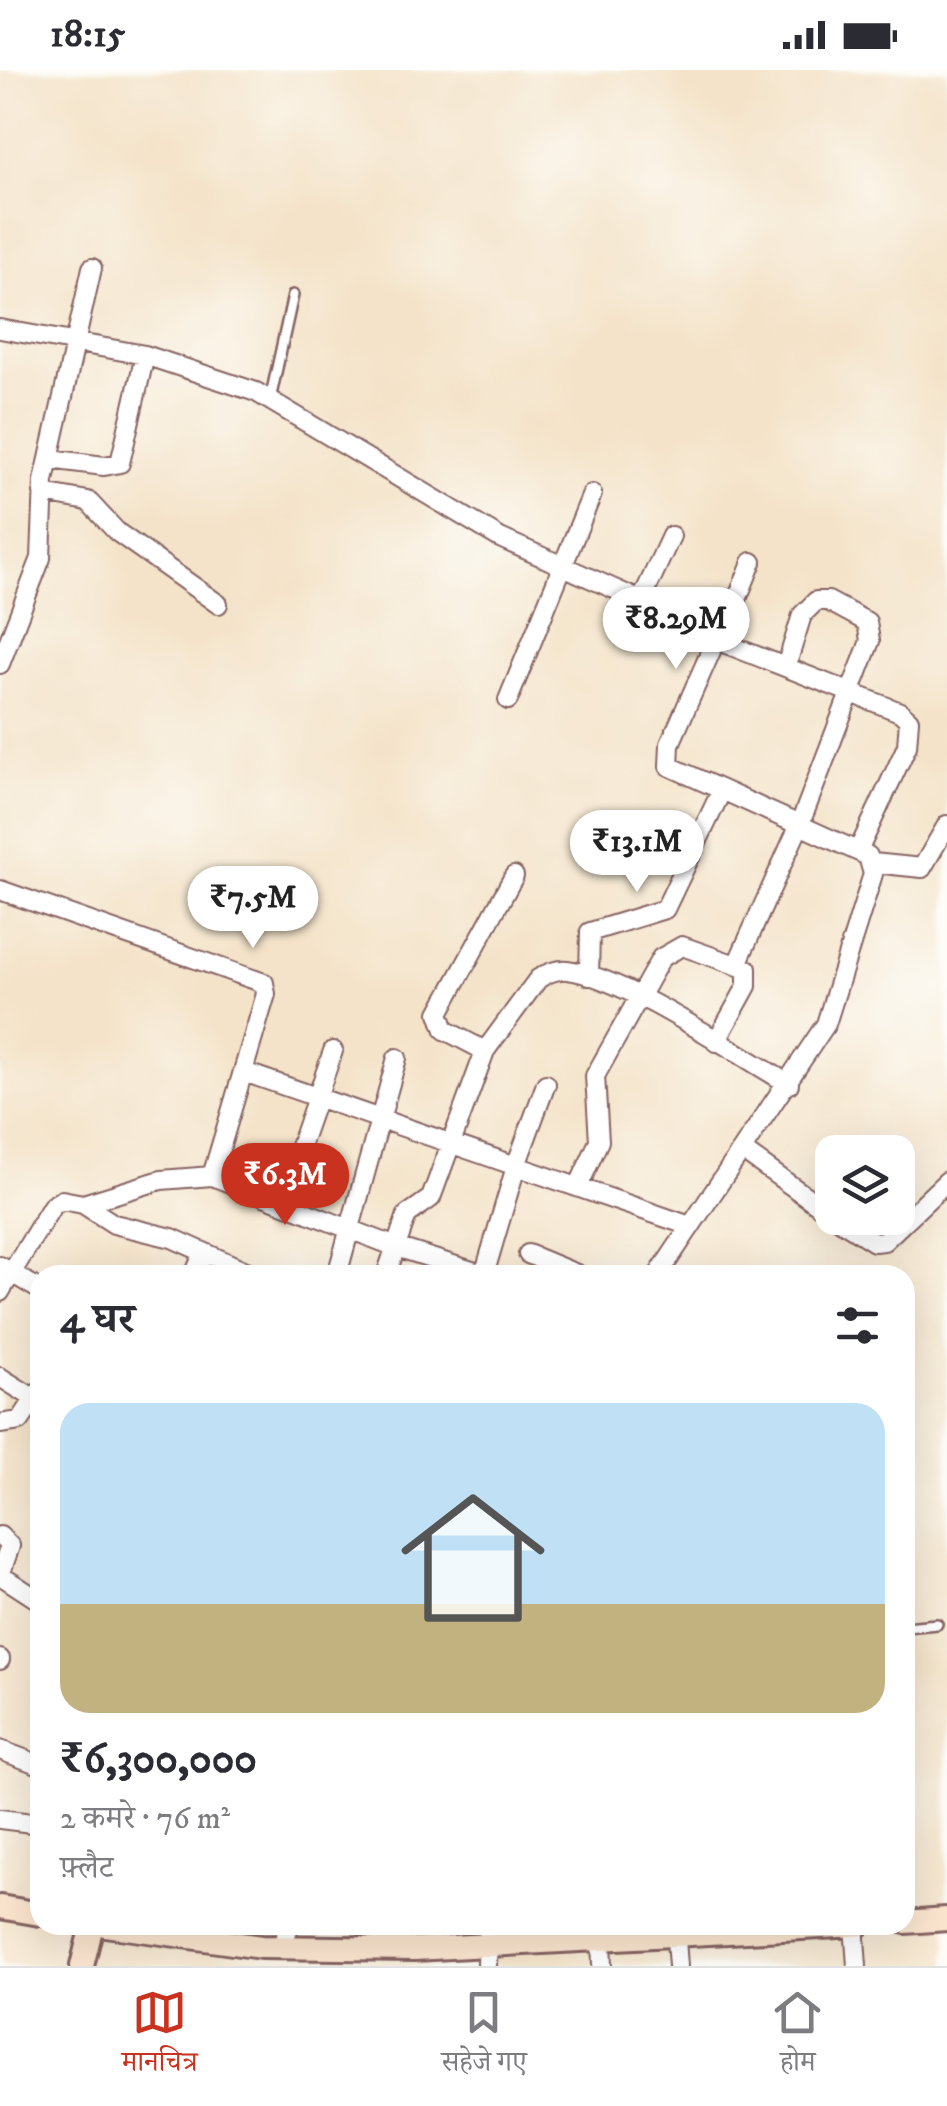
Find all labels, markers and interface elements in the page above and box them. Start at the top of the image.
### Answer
text: 18:15 [50,11,125,59]
pin: ₹8.29M [595,587,757,672]
text: ₹8.29M [625,599,727,639]
pin: ₹13.1M [556,810,718,895]
text: ₹13.1M [592,822,682,862]
pin: ₹7.5M [183,866,323,951]
text: ₹7.5M [209,878,297,918]
map controls [815,1135,915,1235]
button: layers [815,1135,915,1235]
pin: ₹6.3M [215,1143,355,1228]
text: ₹6.3M [243,1155,327,1195]
text: 4 घर [60,1294,135,1346]
icon: filters [830,1298,885,1353]
icon: home [383,1468,563,1648]
text: ₹6,300,000 [60,1734,257,1786]
text: 2 कमरे · 76 m² [60,1799,230,1839]
text: फ़्लैट [60,1849,113,1889]
tab: मानचित्र [122,1985,198,2089]
tab: सहेजे गए [441,1985,527,2089]
tab: होम [770,1985,825,2089]

